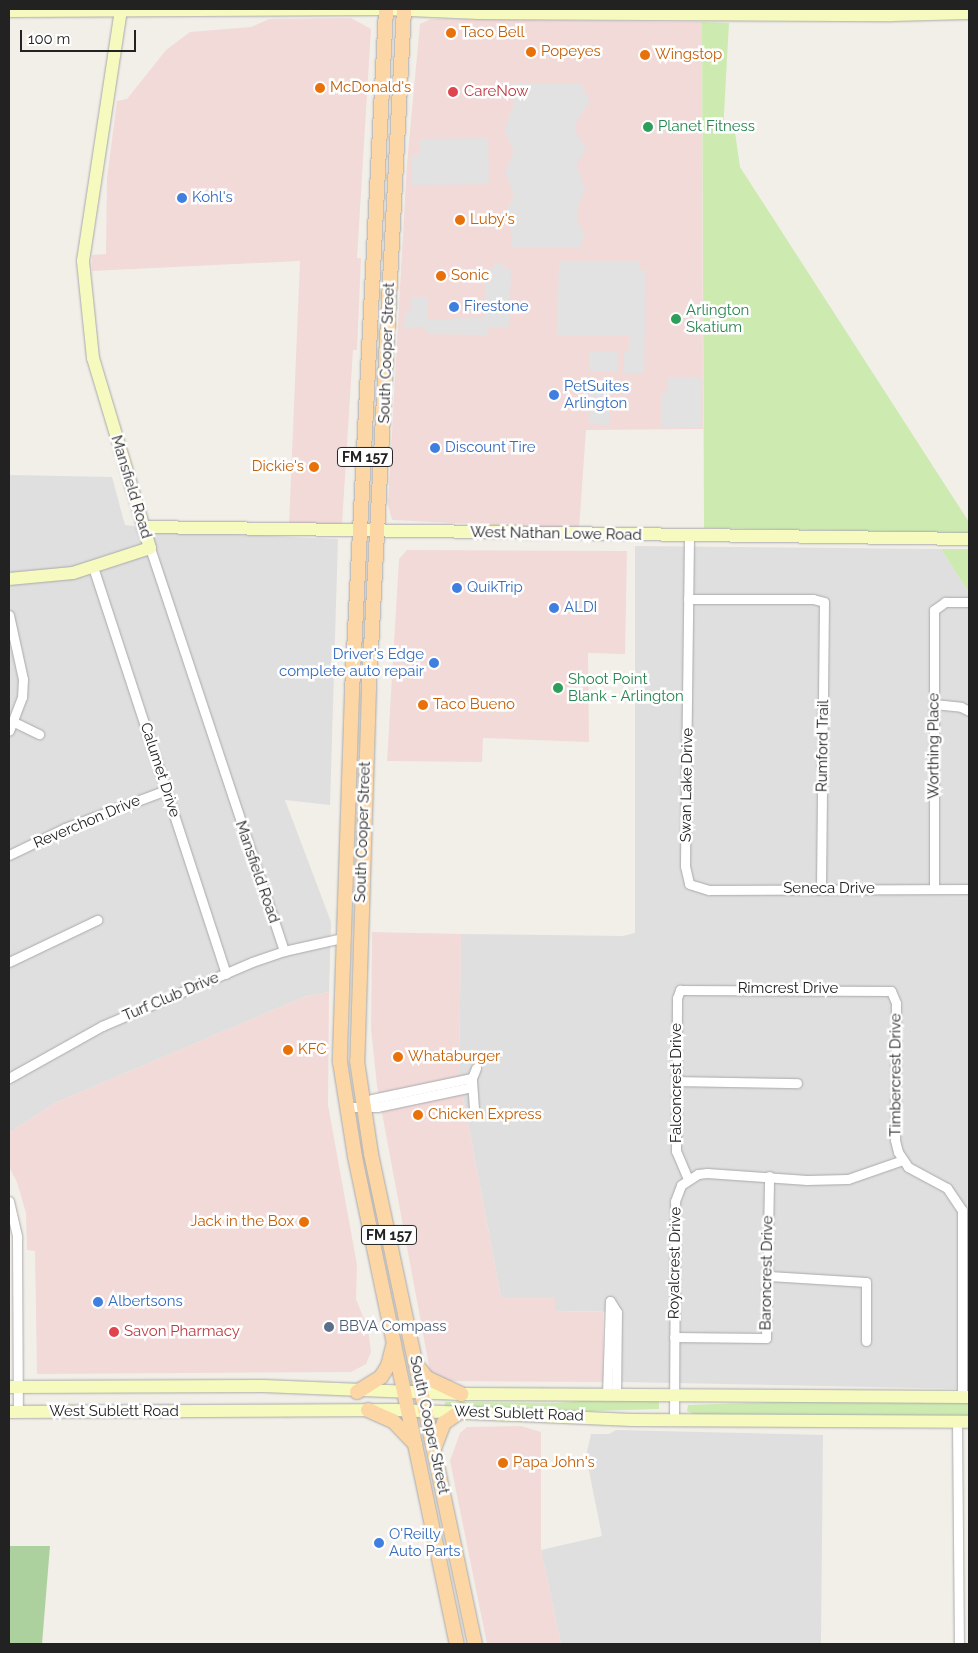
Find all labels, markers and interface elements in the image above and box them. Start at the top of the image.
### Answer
scale bar [22,20,139,52]
place label: Taco Bell [461,24,525,42]
marker: Taco Bell [445,27,457,39]
text: 100 m [28,30,70,48]
place label: Popeyes [541,43,601,61]
marker: Popeyes [525,46,537,58]
place label: Wingstop [655,46,722,64]
marker: Wingstop [639,49,651,61]
place label: McDonald's [330,79,411,97]
marker: McDonald's [314,82,326,94]
place label: CareNow [464,83,529,101]
marker: CareNow [446,85,460,99]
place label: Planet Fitness [658,118,755,136]
marker: Planet Fitness [642,121,654,133]
place label: Kohl's [192,189,233,207]
marker: Kohl's [176,192,188,204]
place label: Luby's [470,211,515,229]
marker: Luby's [454,214,466,226]
place label: Sonic [451,267,489,285]
marker: Sonic [435,270,447,282]
street label: South Cooper Street [376,282,398,424]
place label: Firestone [464,298,529,316]
marker: Firestone [448,301,460,313]
place label: Arlington Skatium [686,301,749,336]
marker: Arlington Skatium [670,313,682,325]
place label: PetSuites Arlington [564,377,629,412]
marker: PetSuites Arlington [548,389,560,401]
street label: Mansfield Road [107,433,155,541]
place label: Discount Tire [445,439,536,457]
marker: Discount Tire [429,442,441,454]
road number: FM 157 [336,446,394,468]
place label: Dickie's [252,458,304,476]
marker: Dickie's [308,461,320,473]
street label: West Nathan Lowe Road [470,524,642,544]
place label: QuikTrip [467,579,523,597]
marker: QuikTrip [451,582,463,594]
place label: ALDI [564,599,597,617]
marker: ALDI [548,602,560,614]
place label: Driver's Edge complete auto repair [279,645,424,680]
marker: Driver's Edge complete auto repair [428,657,440,669]
place label: Shoot Point Blank - Arlington [568,670,684,705]
marker: Shoot Point Blank - Arlington [552,682,564,694]
street label: Worthing Place [925,693,943,799]
place label: Taco Bueno [433,696,515,714]
marker: Taco Bueno [417,699,429,711]
street label: Rumford Trail [813,699,833,793]
street label: Calumet Drive [136,720,184,820]
street label: Swan Lake Drive [677,728,697,842]
street label: South Cooper Street [352,761,374,903]
street label: Reverchon Drive [31,791,143,853]
street label: Mansfield Road [231,819,283,925]
street label: Seneca Drive [783,880,875,898]
street label: Turf Club Drive [120,969,222,1025]
street label: Rimcrest Drive [738,980,838,998]
street label: Timbercrest Drive [887,1013,905,1137]
street label: Falconcrest Drive [668,1023,686,1143]
place label: KFC [298,1041,327,1059]
marker: KFC [282,1044,294,1056]
place label: Whataburger [408,1048,500,1066]
marker: Whataburger [392,1051,404,1063]
place label: Chicken Express [428,1106,542,1124]
marker: Chicken Express [412,1109,424,1121]
street label: Royalcrest Drive [665,1207,685,1319]
place label: Jack in the Box [190,1213,294,1231]
street label: Baroncrest Drive [757,1215,777,1331]
marker: Jack in the Box [298,1216,310,1228]
road number: FM 157 [360,1224,418,1246]
place label: Albertsons [108,1293,183,1311]
marker: Albertsons [92,1296,104,1308]
place label: BBVA Compass [339,1318,447,1336]
marker: BBVA Compass [323,1321,335,1333]
place label: Savon Pharmacy [124,1323,240,1341]
marker: Savon Pharmacy [108,1326,120,1338]
street label: South Cooper Street [405,1354,453,1496]
street label: West Sublett Road [49,1403,179,1421]
street label: West Sublett Road [454,1403,584,1425]
place label: Papa John's [513,1454,595,1472]
marker: Papa John's [497,1457,509,1469]
place label: O'Reilly Auto Parts [389,1525,460,1560]
marker: O'Reilly Auto Parts [373,1537,385,1549]

